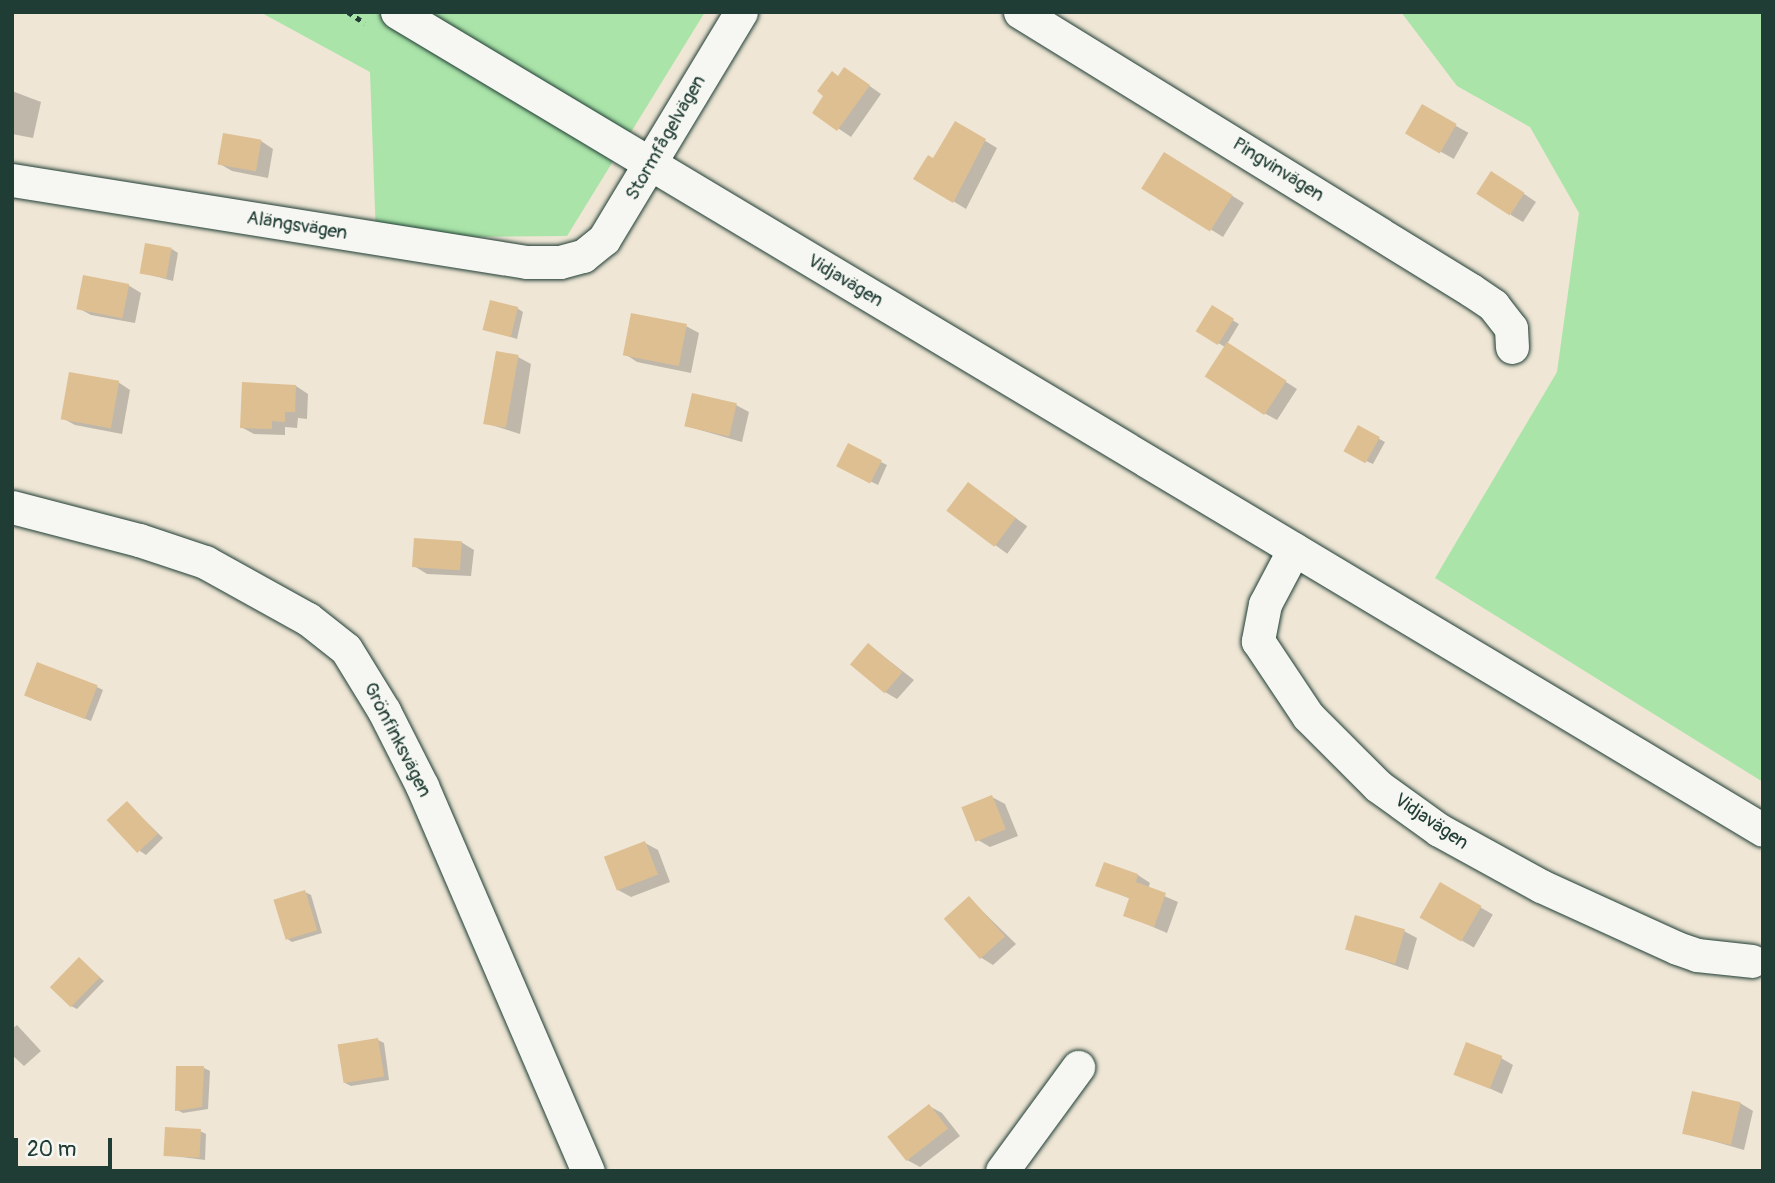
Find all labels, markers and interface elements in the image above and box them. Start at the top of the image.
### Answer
street label: Stormfågelvägen [621,71,711,205]
street label: Pingvinvägen [1228,133,1328,207]
street label: Alängsvägen [245,207,349,245]
street label: Vidjavägen [803,250,887,312]
street label: Grönfinksvägen [358,679,436,801]
street label: Vidjavägen [1390,789,1472,855]
scale bar [18,1124,116,1168]
text: 20 m [27,1136,76,1163]

